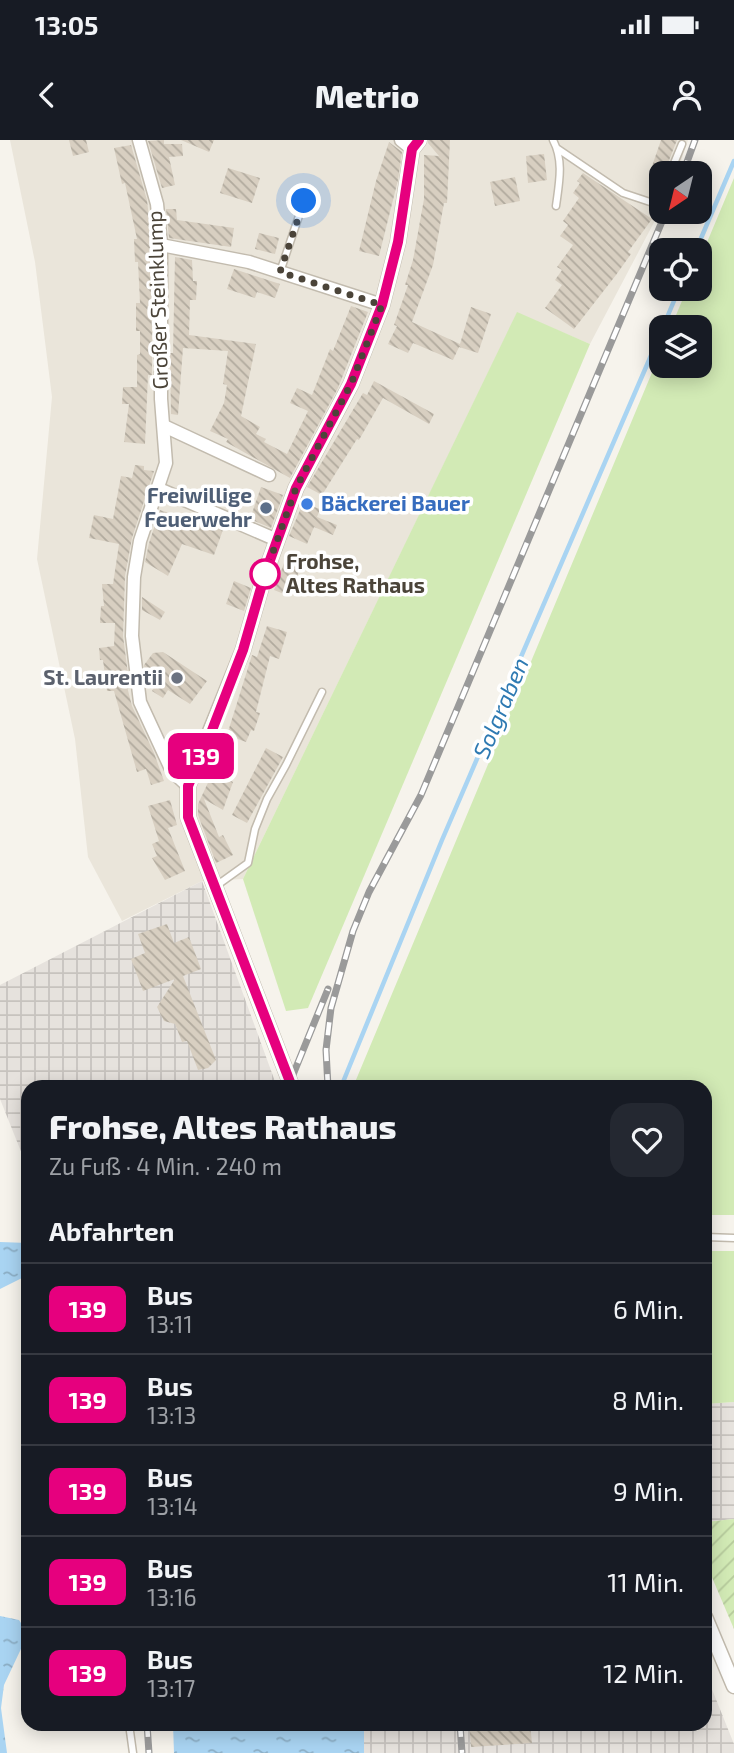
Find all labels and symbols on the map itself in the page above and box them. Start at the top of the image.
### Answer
north arrow [649,161,712,224]
your location [286,183,321,218]
street label: Großer Steinklump [141,210,172,390]
place label: Freiwillige Feuerwehr [144,482,252,531]
place label: Bäckerei Bauer [321,490,470,515]
marker: Bäckerei Bauer [299,496,315,512]
marker: Freiwillige Feuerwehr [258,500,274,516]
place label: Frohse, Altes Rathaus [286,548,425,597]
marker: Frohse, Altes Rathaus [250,559,280,589]
water label: Solgraben [466,653,534,762]
place label: St. Laurentii [43,664,163,689]
marker: St. Laurentii [169,670,185,686]
line badge: 139 [161,733,241,779]

